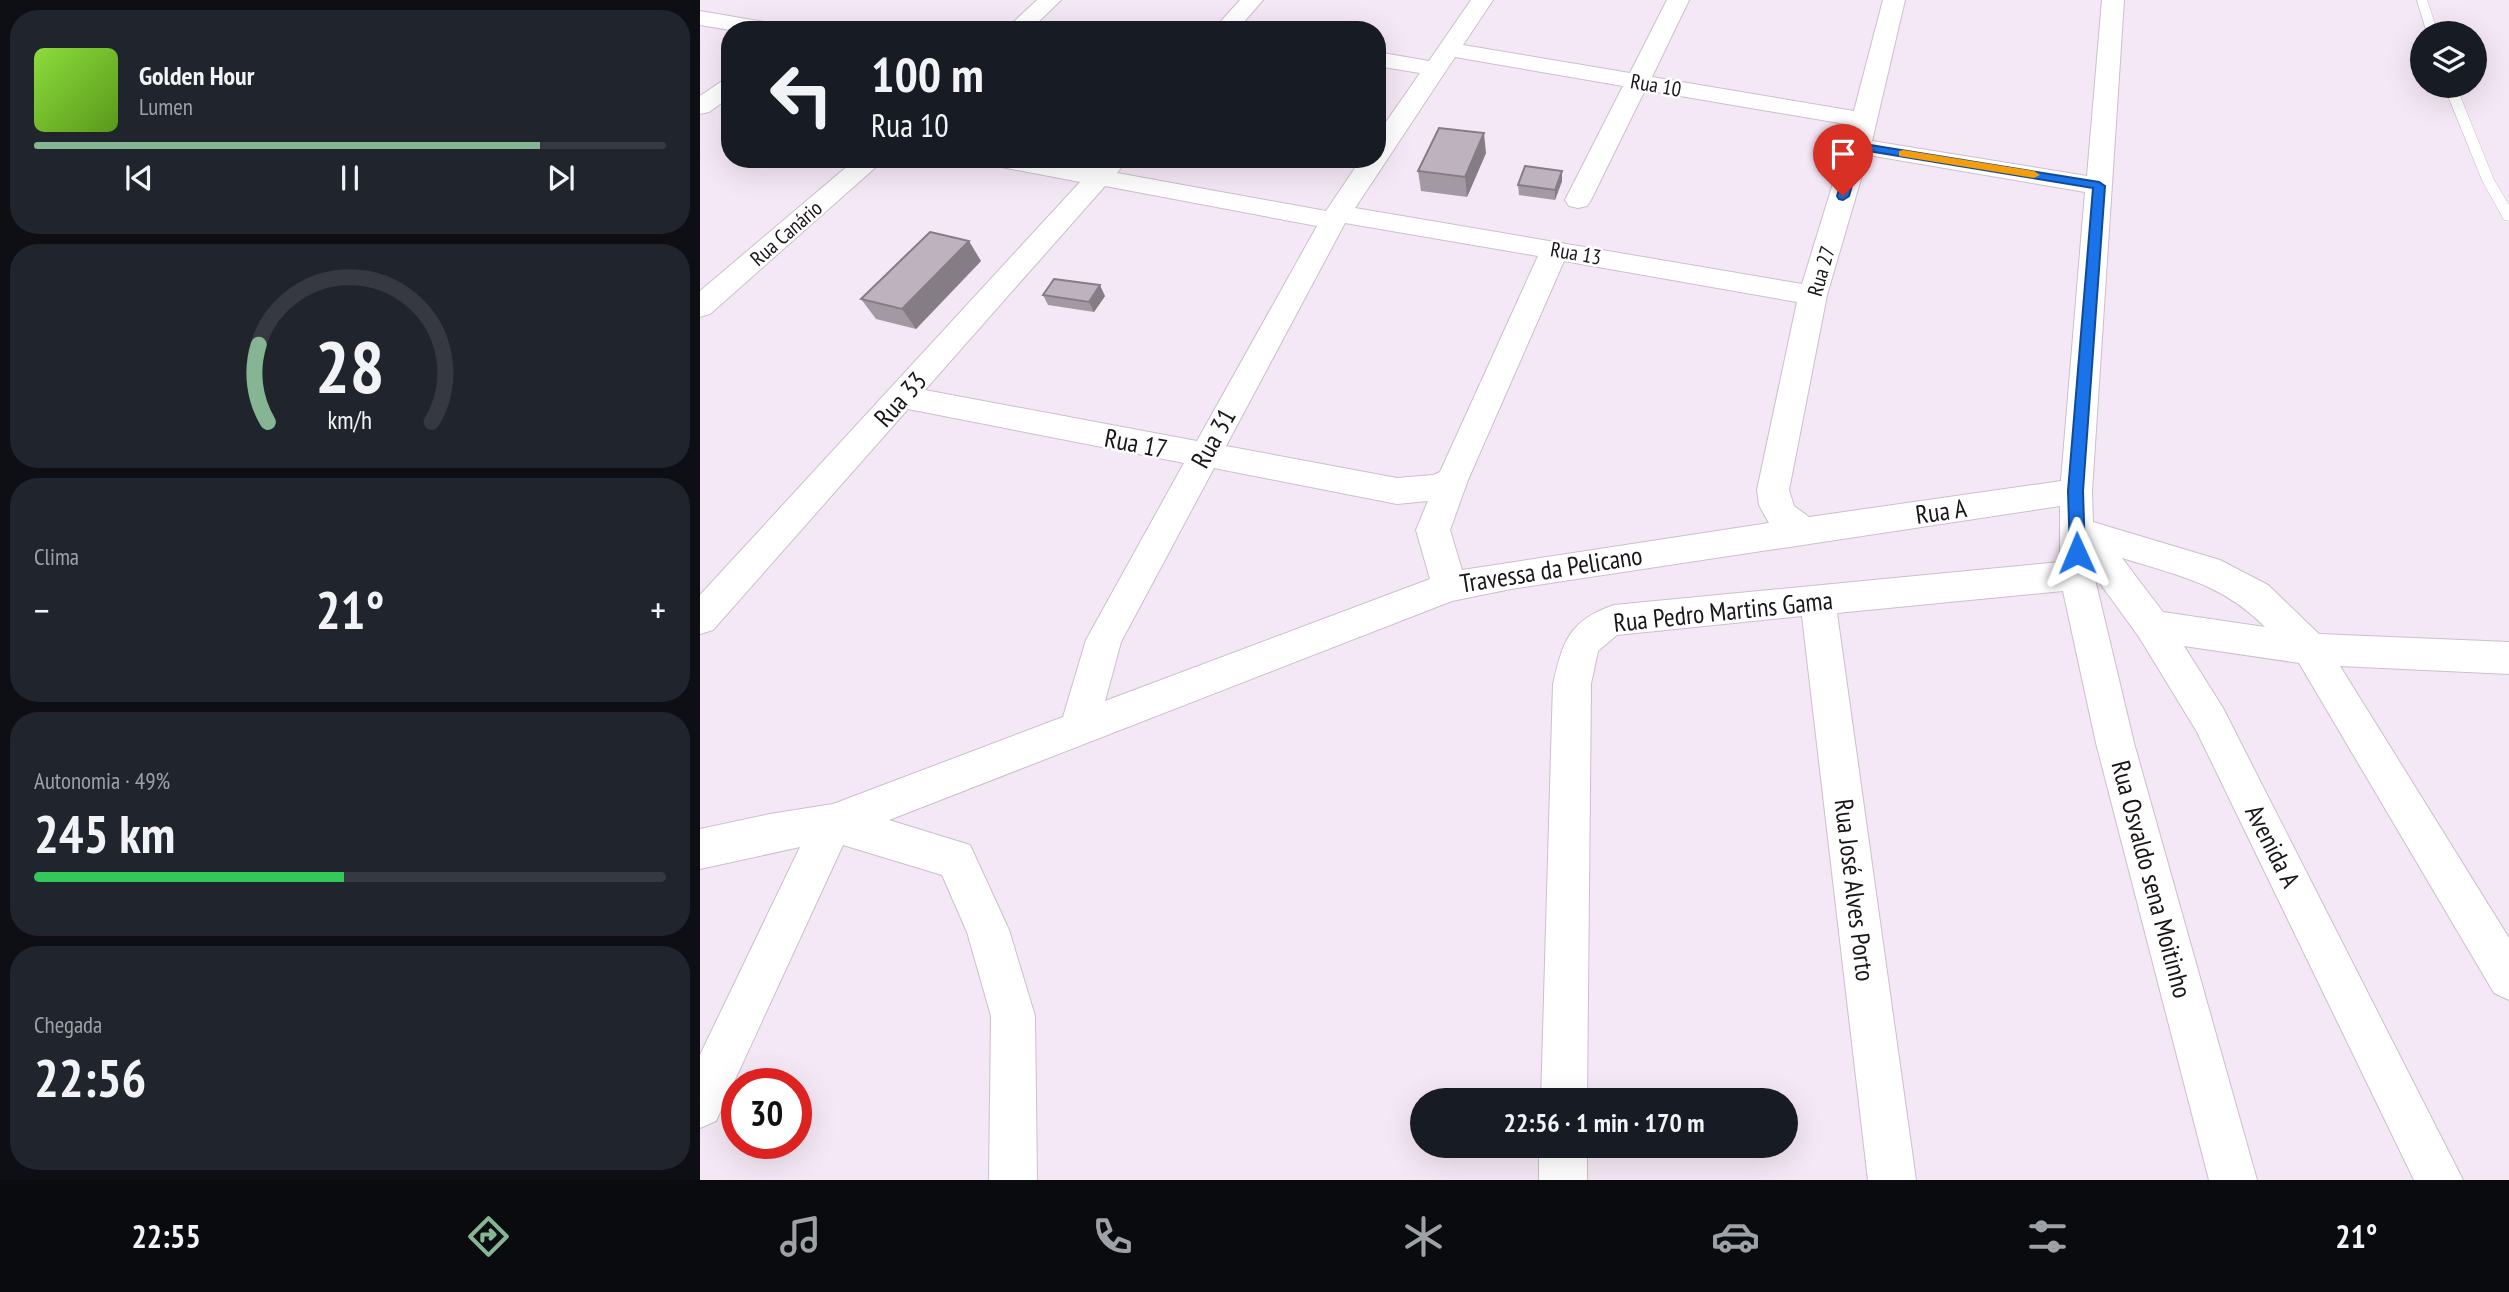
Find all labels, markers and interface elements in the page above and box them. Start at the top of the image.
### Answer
map controls [2410,21,2487,98]
button: layers [2410,21,2487,98]
text: 100 m [871,42,984,106]
icon: left [756,49,847,140]
text: Golden Hour [139,59,254,92]
street label: Rua 10 [1629,67,1683,103]
text: Lumen [139,92,193,121]
text: Rua 10 [871,104,949,146]
pin [1813,124,1873,196]
icon: arrive [1824,135,1862,173]
icon: previous [120,159,158,197]
icon: pause [331,159,369,197]
icon: next [542,159,580,197]
street label: Rua Canário [744,194,828,272]
street label: Rua 13 [1549,235,1603,271]
street label: Rua 27 [1801,243,1841,299]
text: 28 [315,318,385,412]
street label: Rua 33 [867,365,933,433]
street label: Rua 31 [1183,402,1243,474]
text: km/h [328,404,372,436]
street label: Rua 17 [1102,421,1170,465]
street label: Rua A [1913,491,1969,531]
position arrow [2040,516,2114,590]
street label: Travessa da Pelicano [1457,538,1645,600]
text: Clima [34,542,79,571]
text: 21° [316,576,384,643]
street label: Rua Pedro Martins Gama [1612,583,1834,639]
text: − [34,585,50,634]
text: + [650,585,666,634]
street label: Rua Osvaldo sena Moitinho [2104,757,2200,1001]
text: Autonomia · 49% [34,766,170,795]
street label: Rua José Alves Porto [1827,797,1883,983]
street label: Avenida A [2238,799,2308,893]
text: 245 km [34,800,175,867]
text: Chegada [34,1010,102,1039]
text: 22:56 [34,1044,146,1111]
speed limit sign: 30 [721,1068,812,1159]
text: 22:56 · 1 min · 170 m [1504,1106,1704,1139]
icon: directions [464,1212,513,1261]
icon: music [776,1212,825,1261]
icon: phone [1088,1212,1137,1261]
icon: climate [1399,1212,1448,1261]
icon: car [1711,1212,1760,1261]
icon: filters [2023,1212,2072,1261]
text: 22:55 [131,1215,201,1257]
text: 21° [2335,1215,2378,1257]

